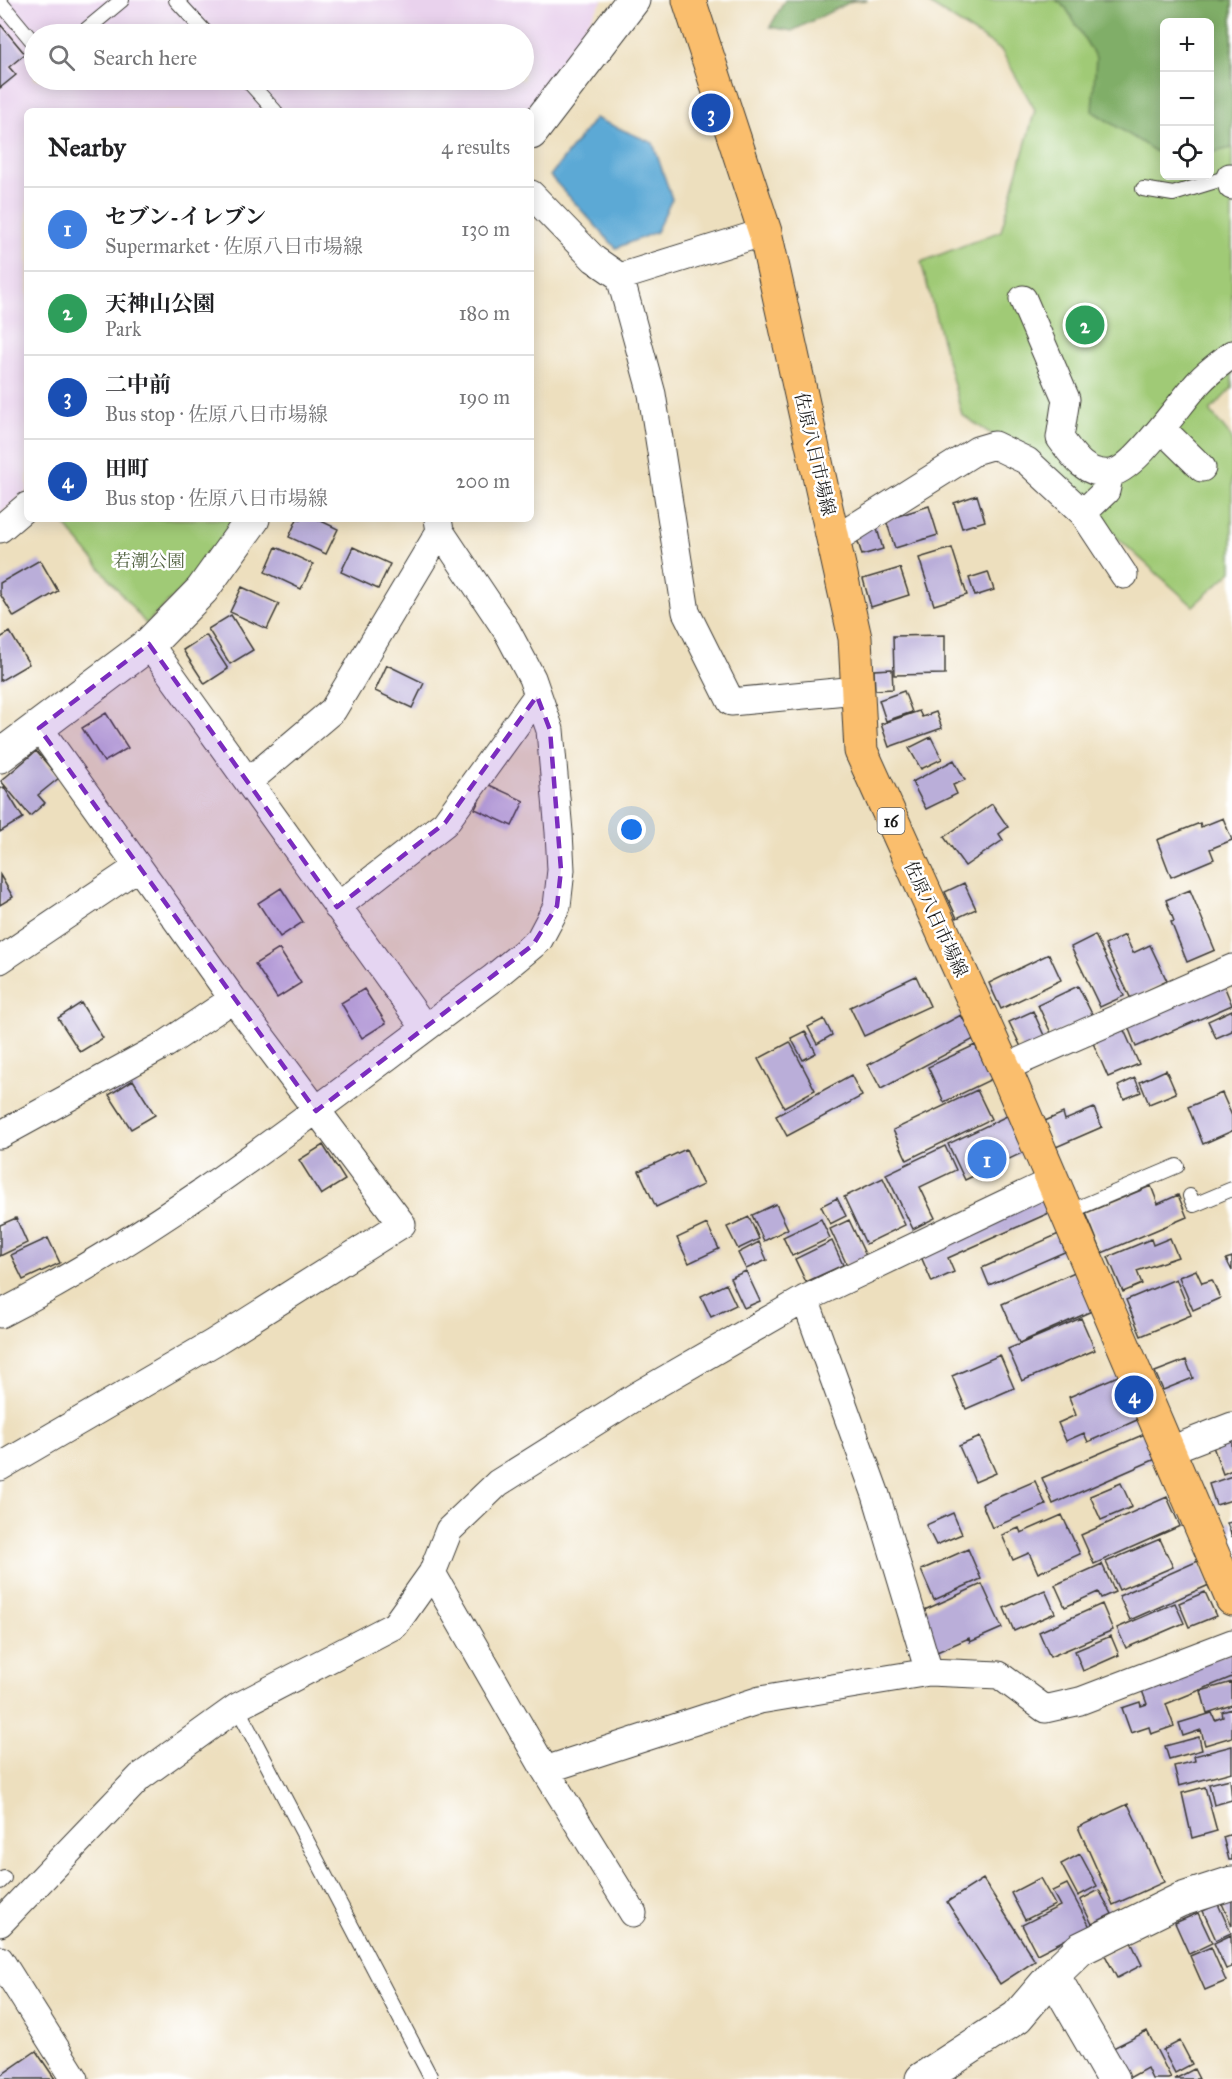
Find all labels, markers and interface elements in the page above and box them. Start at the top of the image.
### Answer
map controls [1160,18,1214,180]
button: + [1160,18,1214,72]
search box [24,24,534,90]
icon: search [45,41,78,74]
text: Search here [93,44,197,71]
button: − [1160,72,1214,126]
pin: 3 [692,90,730,136]
button: locate [1160,126,1214,180]
text: Nearby [48,131,126,163]
text: 4 results [441,135,510,159]
text: セブン-イレブン [105,203,266,230]
text: 1 [64,217,71,241]
text: 130 m [461,217,510,241]
text: Supermarket · 佐原八日市場線 [105,234,363,258]
text: 天神山公園 [105,290,215,317]
text: 2 [63,301,72,325]
text: 180 m [459,301,510,325]
pin: 2 [1066,302,1104,348]
text: Park [105,317,141,341]
text: 二中前 [105,371,171,398]
text: 3 [64,385,72,409]
text: 190 m [459,385,510,409]
street label: 佐原八日市場線 [790,390,840,518]
text: Bus stop · 佐原八日市場線 [105,402,328,426]
text: 田町 [105,455,149,482]
text: 4 [62,469,73,493]
text: 200 m [456,469,510,493]
text: Bus stop · 佐原八日市場線 [105,486,328,510]
park label: 若潮公園 [113,550,185,572]
road number: 16 [878,808,904,834]
your location [617,815,646,844]
street label: 佐原八日市場線 [899,857,973,981]
pin: 1 [968,1136,1006,1182]
pin: 4 [1114,1372,1154,1418]

